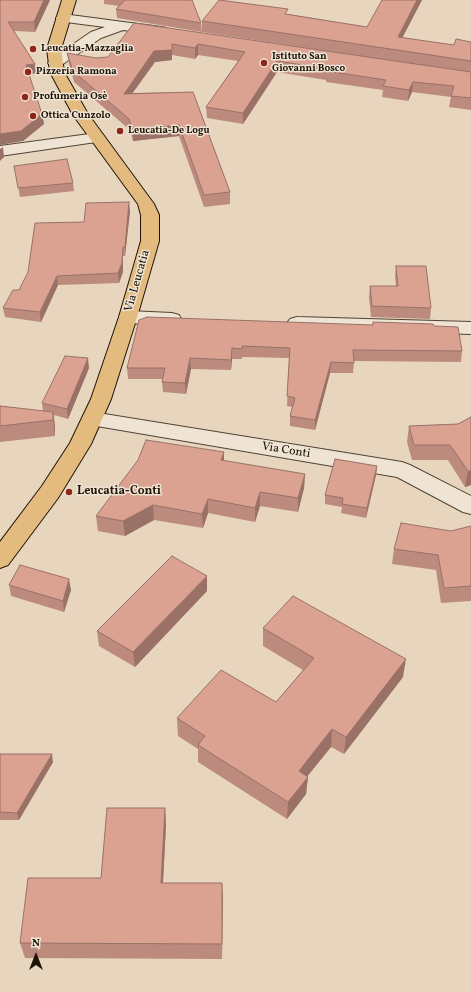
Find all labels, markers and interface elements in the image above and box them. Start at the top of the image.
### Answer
place label: Leucatia-Mazzaglia [41,43,133,55]
marker: Leucatia-Mazzaglia [28,44,38,54]
place label: Istituto San Giovanni Bosco [272,51,345,74]
marker: Istituto San Giovanni Bosco [259,58,269,68]
place label: Pizzeria Ramona [36,66,117,78]
marker: Pizzeria Ramona [23,67,33,77]
place label: Profumeria Osè [33,91,107,103]
marker: Profumeria Osè [20,92,30,102]
place label: Ottica Cunzolo [41,110,110,122]
marker: Ottica Cunzolo [28,111,38,121]
place label: Leucatia-De Logu [128,125,210,137]
marker: Leucatia-De Logu [115,126,125,136]
street label: Via Leucatia [122,248,154,314]
street label: Via Conti [261,440,311,462]
place label: Leucatia-Conti [77,485,161,499]
marker: Leucatia-Conti [64,487,74,497]
north arrow [16,936,56,976]
text: N [32,936,40,951]

